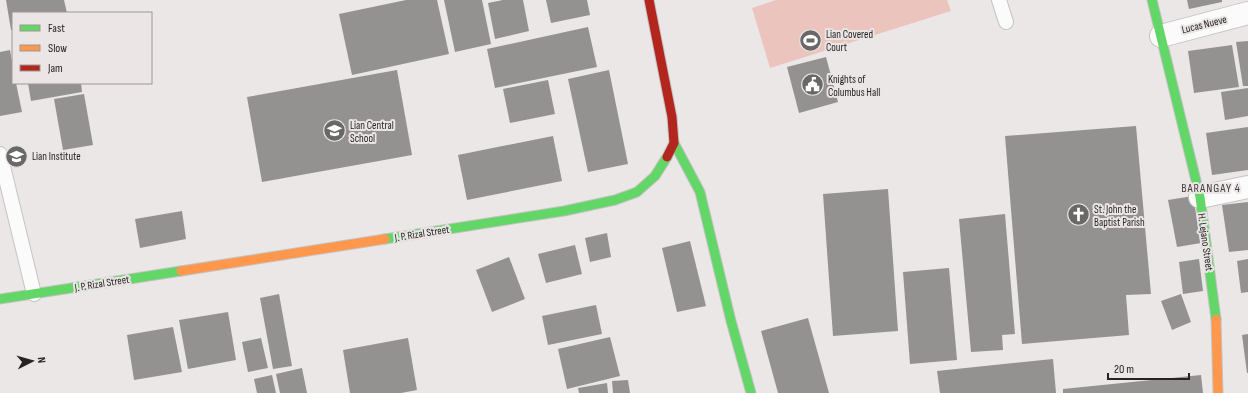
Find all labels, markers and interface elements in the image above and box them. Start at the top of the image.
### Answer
legend [12,12,152,84]
street label: Lucas Nueve [1180,13,1228,36]
text: Fast [48,21,65,36]
sports icon: Lian Covered Court [798,27,824,53]
place label: Lian Covered Court [826,28,874,54]
text: Slow [48,41,67,56]
text: Jam [47,61,63,76]
public building icon: Knights of Columbus Hall [799,72,825,98]
place label: Knights of Columbus Hall [828,73,880,99]
school or university icon: Lian Central School [322,118,348,144]
place label: Lian Central School [350,119,394,145]
school or university icon: Lian Institute [4,143,30,169]
place label: Lian Institute [32,150,81,163]
district label: BARANGAY 4 [1181,181,1241,196]
church icon: St. John the Baptist Parish [1065,202,1091,228]
place label: St. John the Baptist Parish [1094,203,1145,229]
street label: H. Lejano Street [1195,212,1216,272]
street label: J. P. Rizal Street [393,223,451,244]
street label: J. P. Rizal Street [73,273,131,294]
north arrow [12,341,52,381]
scale bar [1108,355,1189,381]
text: N [35,356,48,364]
text: 20 m [1114,362,1134,377]

